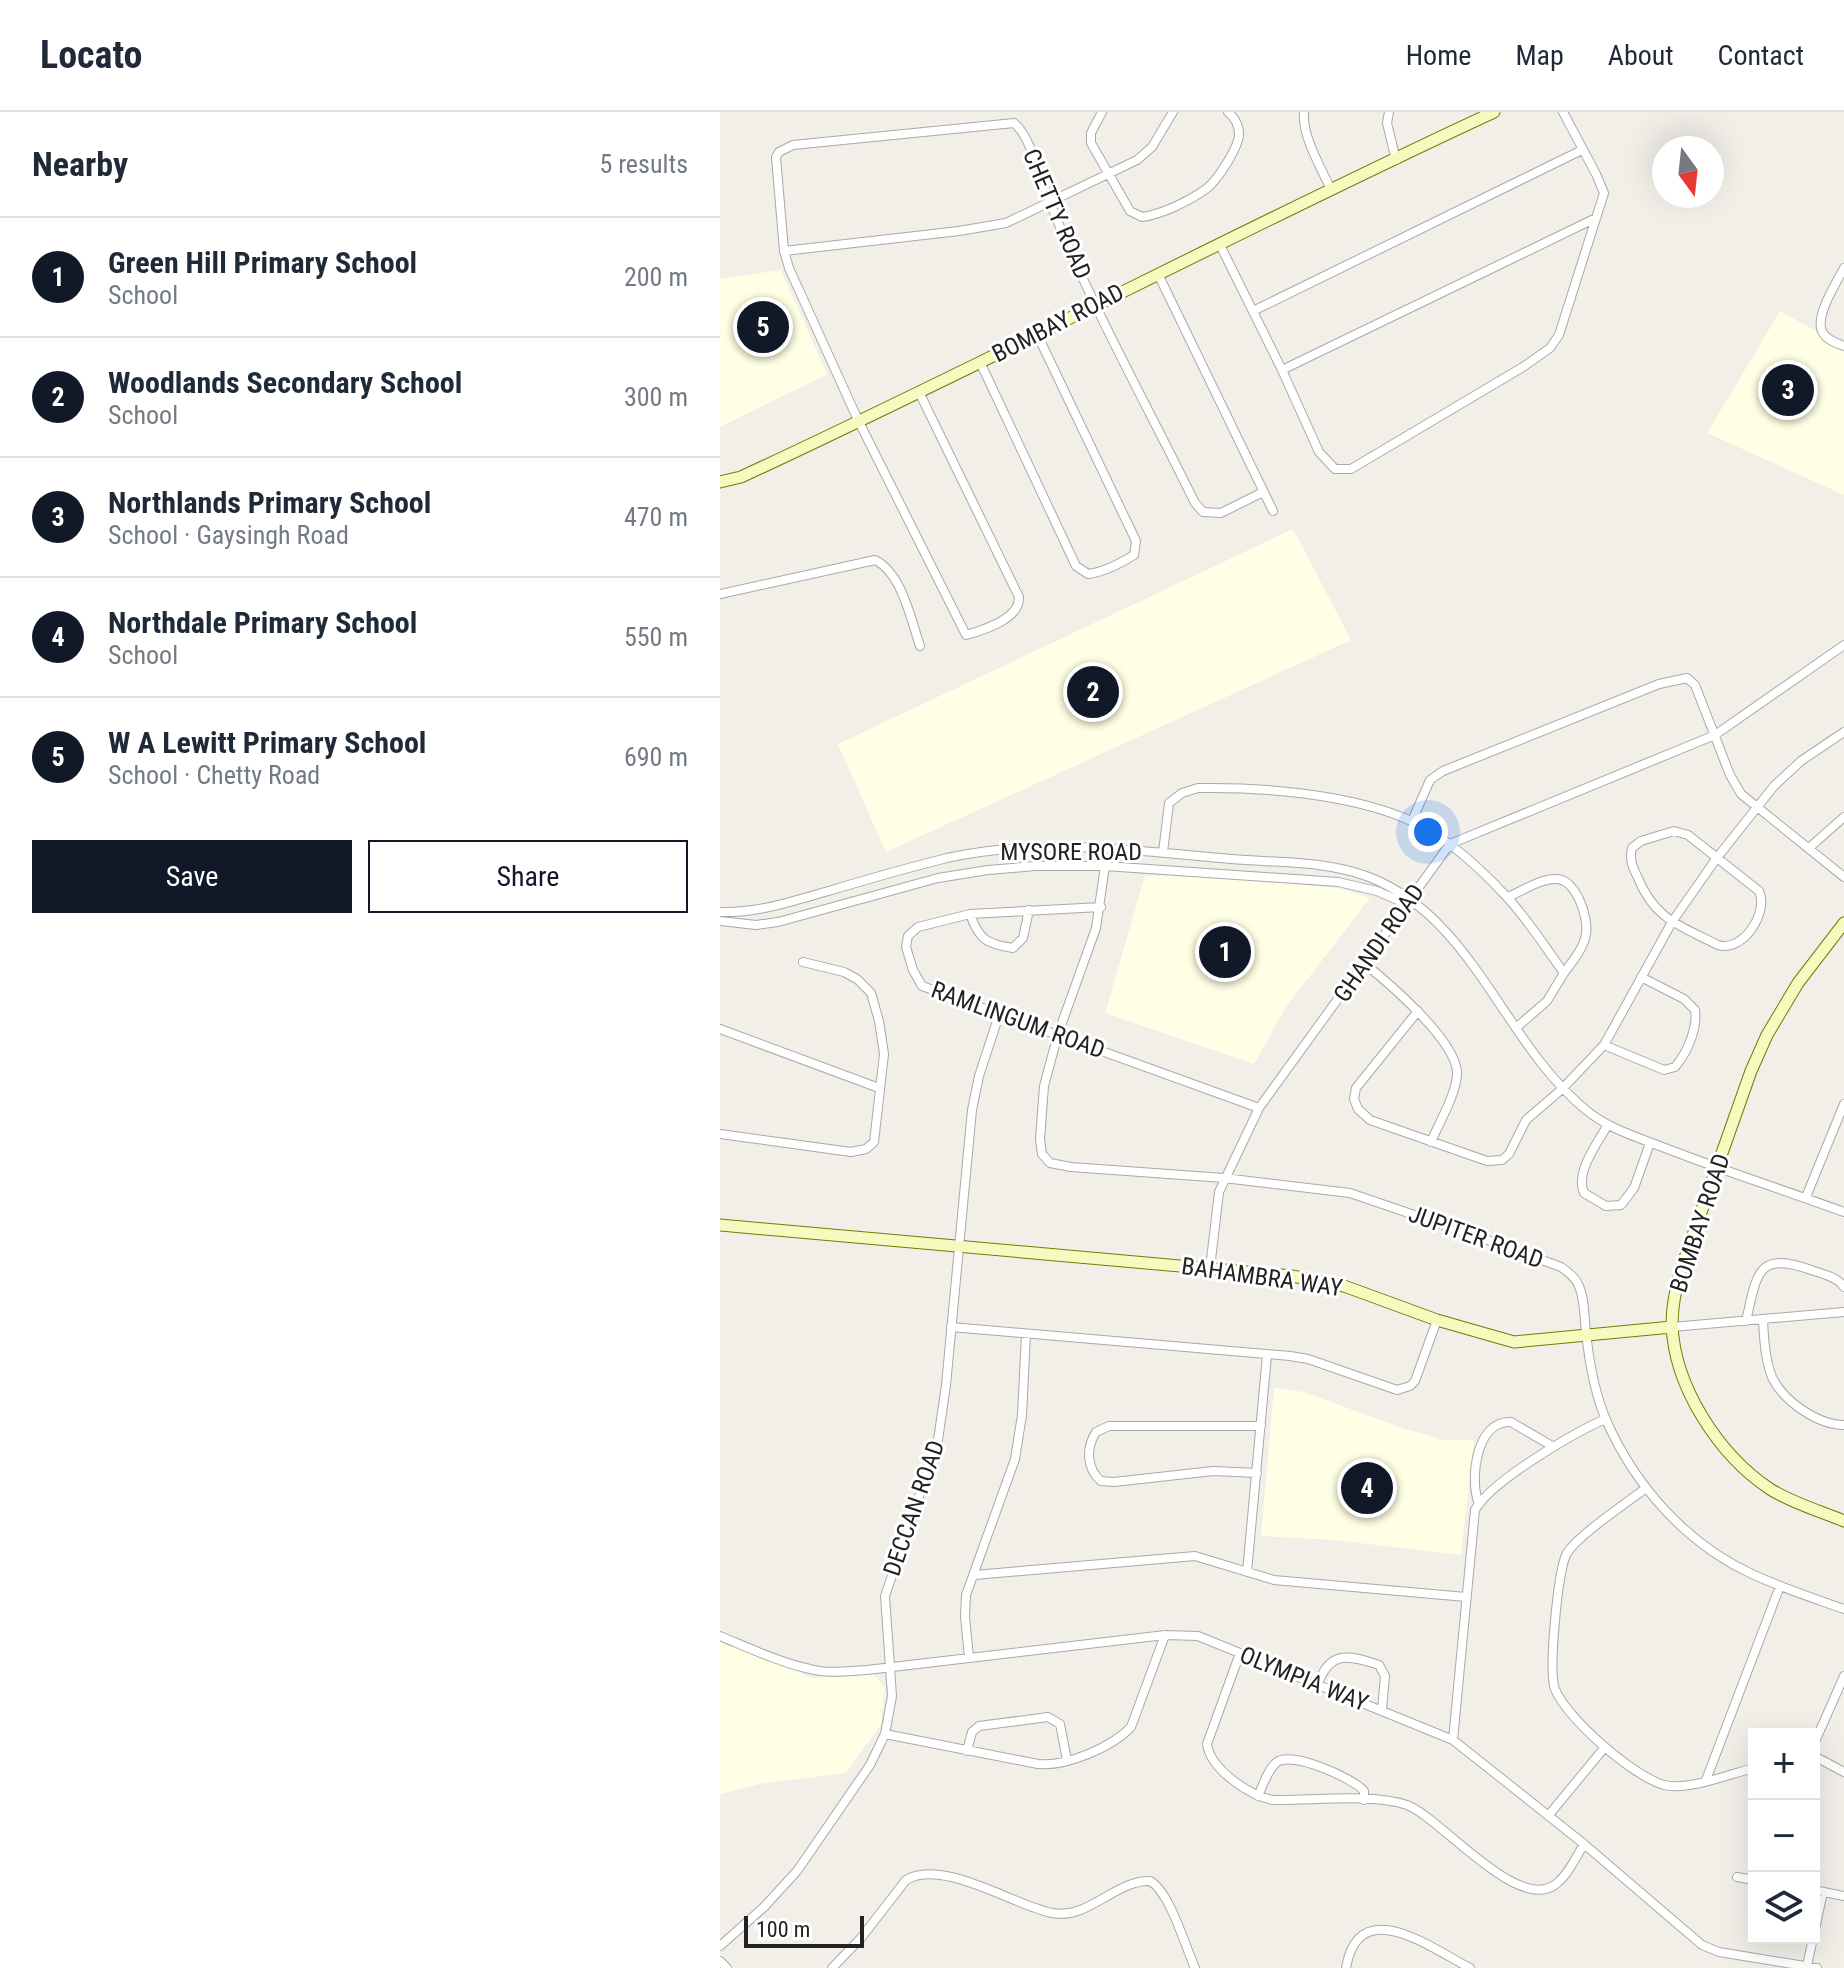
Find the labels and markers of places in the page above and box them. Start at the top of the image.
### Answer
pin: 5 [737,297,789,357]
pin: 3 [1762,360,1814,420]
pin: 2 [1067,662,1119,722]
pin: 1 [1199,922,1251,982]
pin: 4 [1341,1458,1393,1518]

